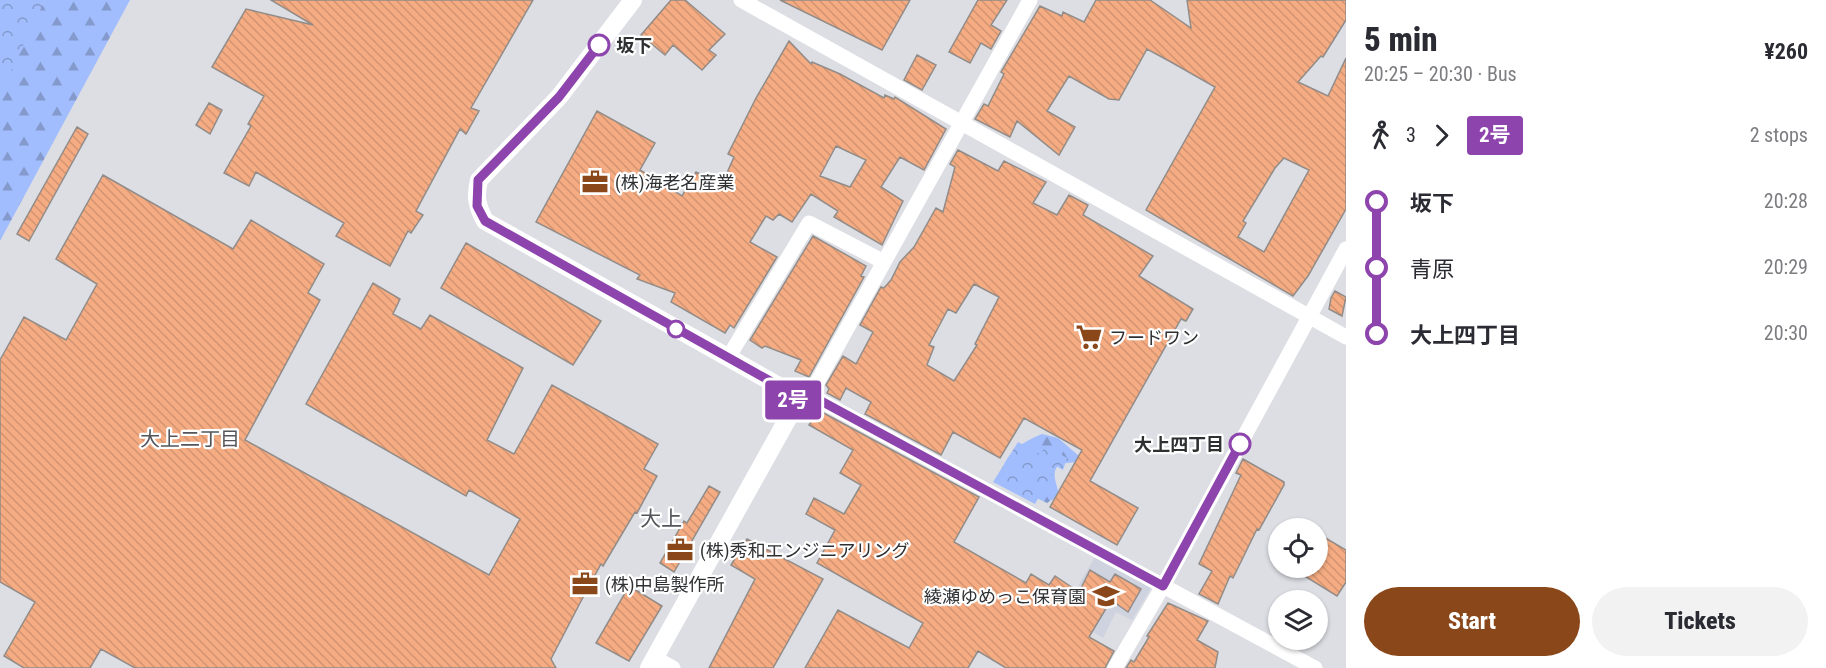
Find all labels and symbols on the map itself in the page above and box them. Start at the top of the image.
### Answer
marker: 坂下 [588,34,610,56]
place label: 坂下 [616,35,652,56]
office icon: (株)海老名産業 [580,167,610,197]
place label: (株)海老名産業 [615,172,734,194]
unlabelled marker [667,320,685,338]
supermarket icon: フードワン [1074,322,1104,352]
place label: フードワン [1109,327,1199,348]
line badge: 2号 [766,380,820,420]
district label: 大上二丁目 [140,427,240,451]
marker: 大上四丁目 [1229,433,1251,455]
place label: 大上四丁目 [1134,434,1224,455]
district label: 大上 [640,507,682,531]
office icon: (株)秀和エンジニアリング [665,535,695,565]
place label: (株)秀和エンジニアリング [700,540,909,562]
office icon: (株)中島製作所 [570,569,600,599]
place label: (株)中島製作所 [605,574,724,596]
school or university icon: 綾瀬ゆめっこ保育園 [1091,581,1121,611]
place label: 綾瀬ゆめっこ保育園 [924,586,1086,607]

